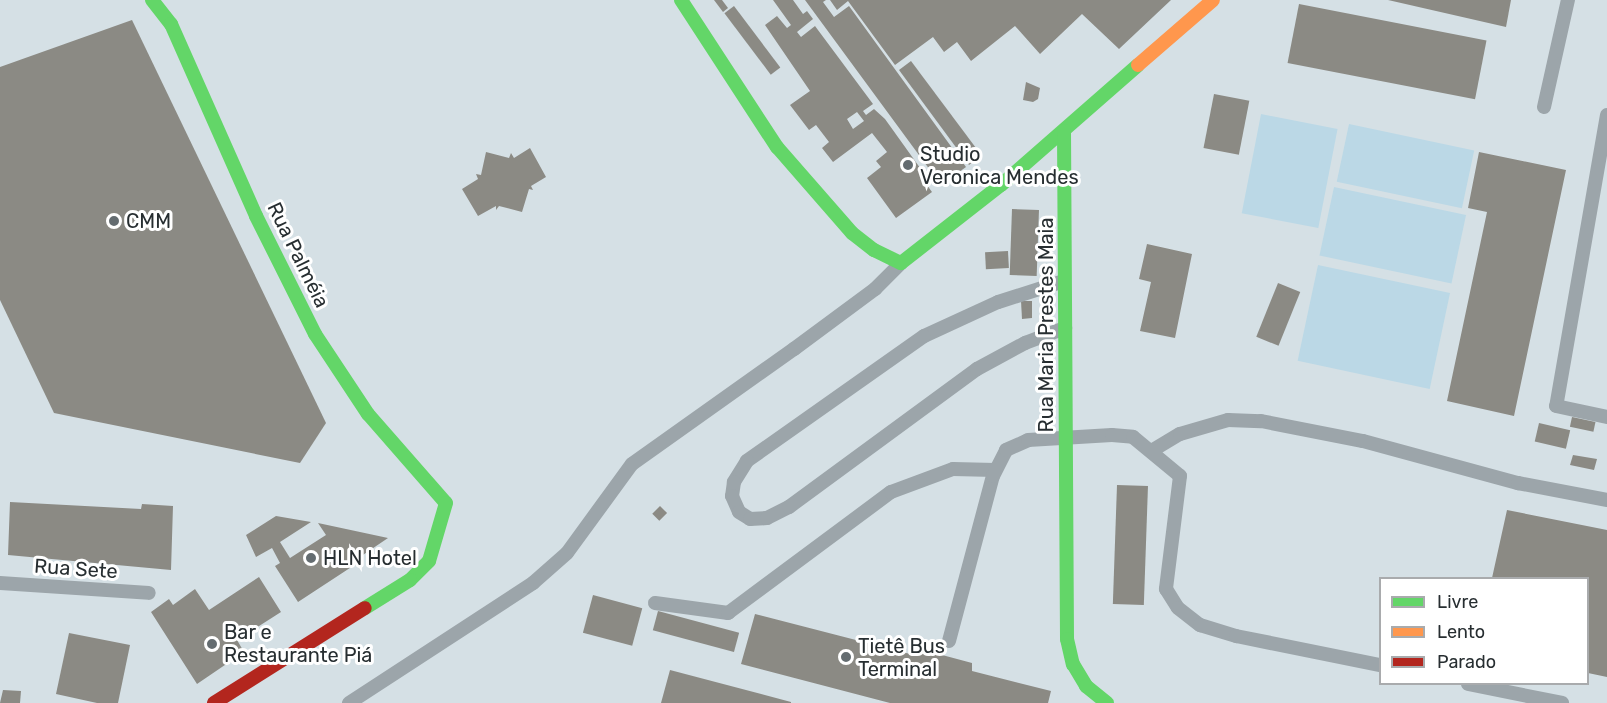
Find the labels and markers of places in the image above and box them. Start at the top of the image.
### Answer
place label: Studio Veronica Mendes [920,142,1079,189]
marker: Studio Veronica Mendes [901,158,915,172]
place label: CMM [126,209,171,233]
marker: CMM [107,214,121,228]
place label: HLN Hotel [323,546,417,570]
marker: HLN Hotel [304,551,318,565]
place label: Bar e Restaurante Piá [224,620,372,667]
place label: Tietê Bus Terminal [858,634,945,681]
marker: Bar e Restaurante Piá [205,637,219,651]
marker: Tietê Bus Terminal [839,650,853,664]

